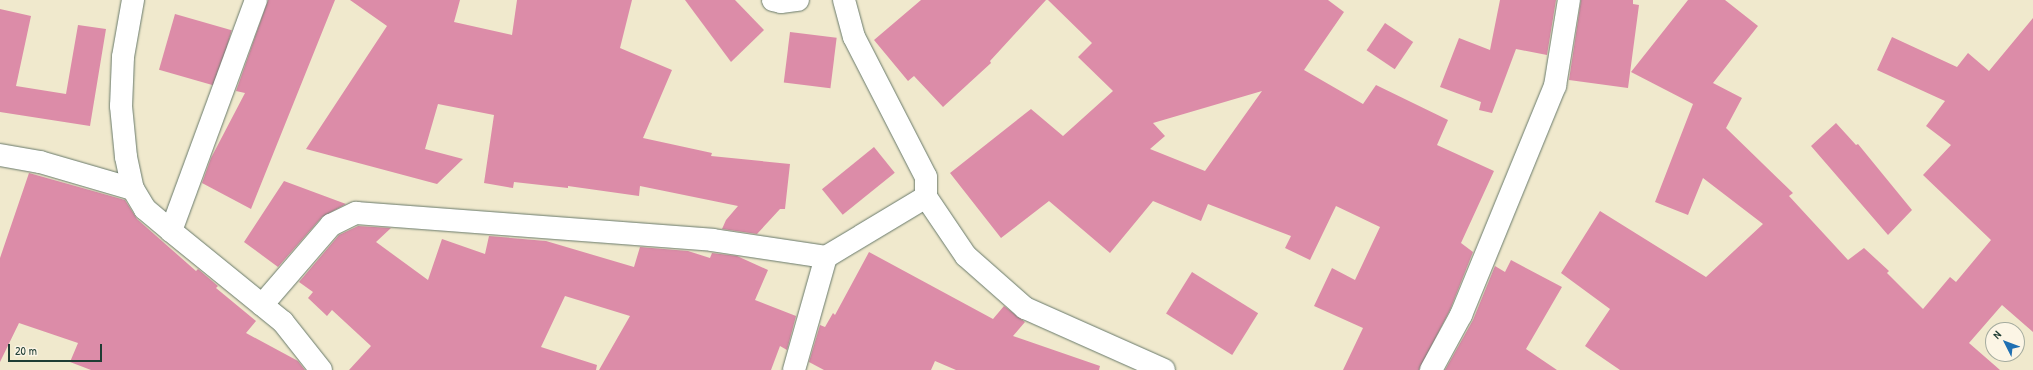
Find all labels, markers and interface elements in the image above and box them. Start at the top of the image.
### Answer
north arrow [1985,322,2025,362]
text: N [1990,328,2004,342]
scale bar [10,336,104,362]
text: 20 m [15,342,37,359]

